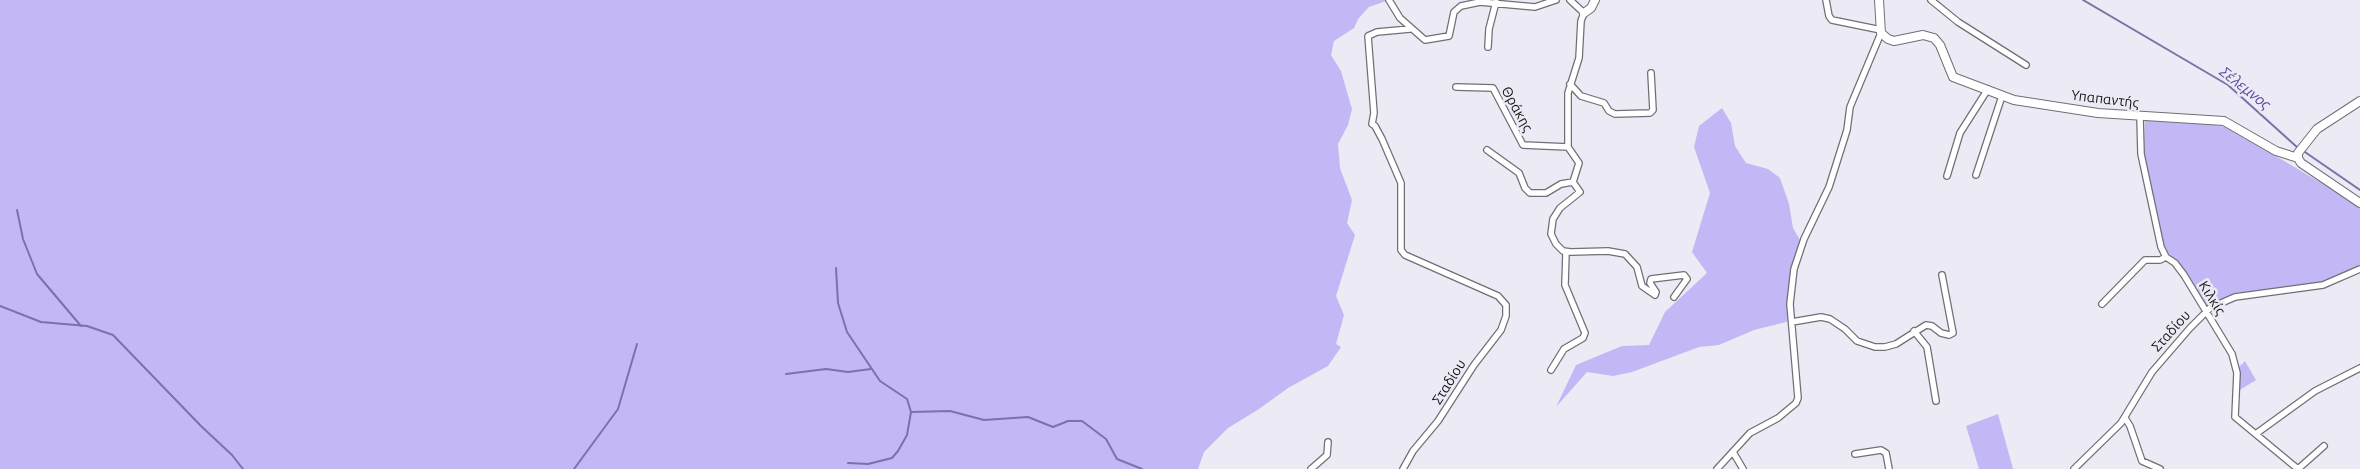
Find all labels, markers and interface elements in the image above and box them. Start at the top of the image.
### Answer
water label: Σέλεμνος [2216,63,2274,113]
street label: Θράκης [1498,83,1536,135]
street label: Υπαπαντής [2070,87,2140,111]
street label: Κιλκίς [2195,278,2229,318]
street label: Σταδίου [2148,307,2194,355]
street label: Σταδίου [1429,356,1469,408]

